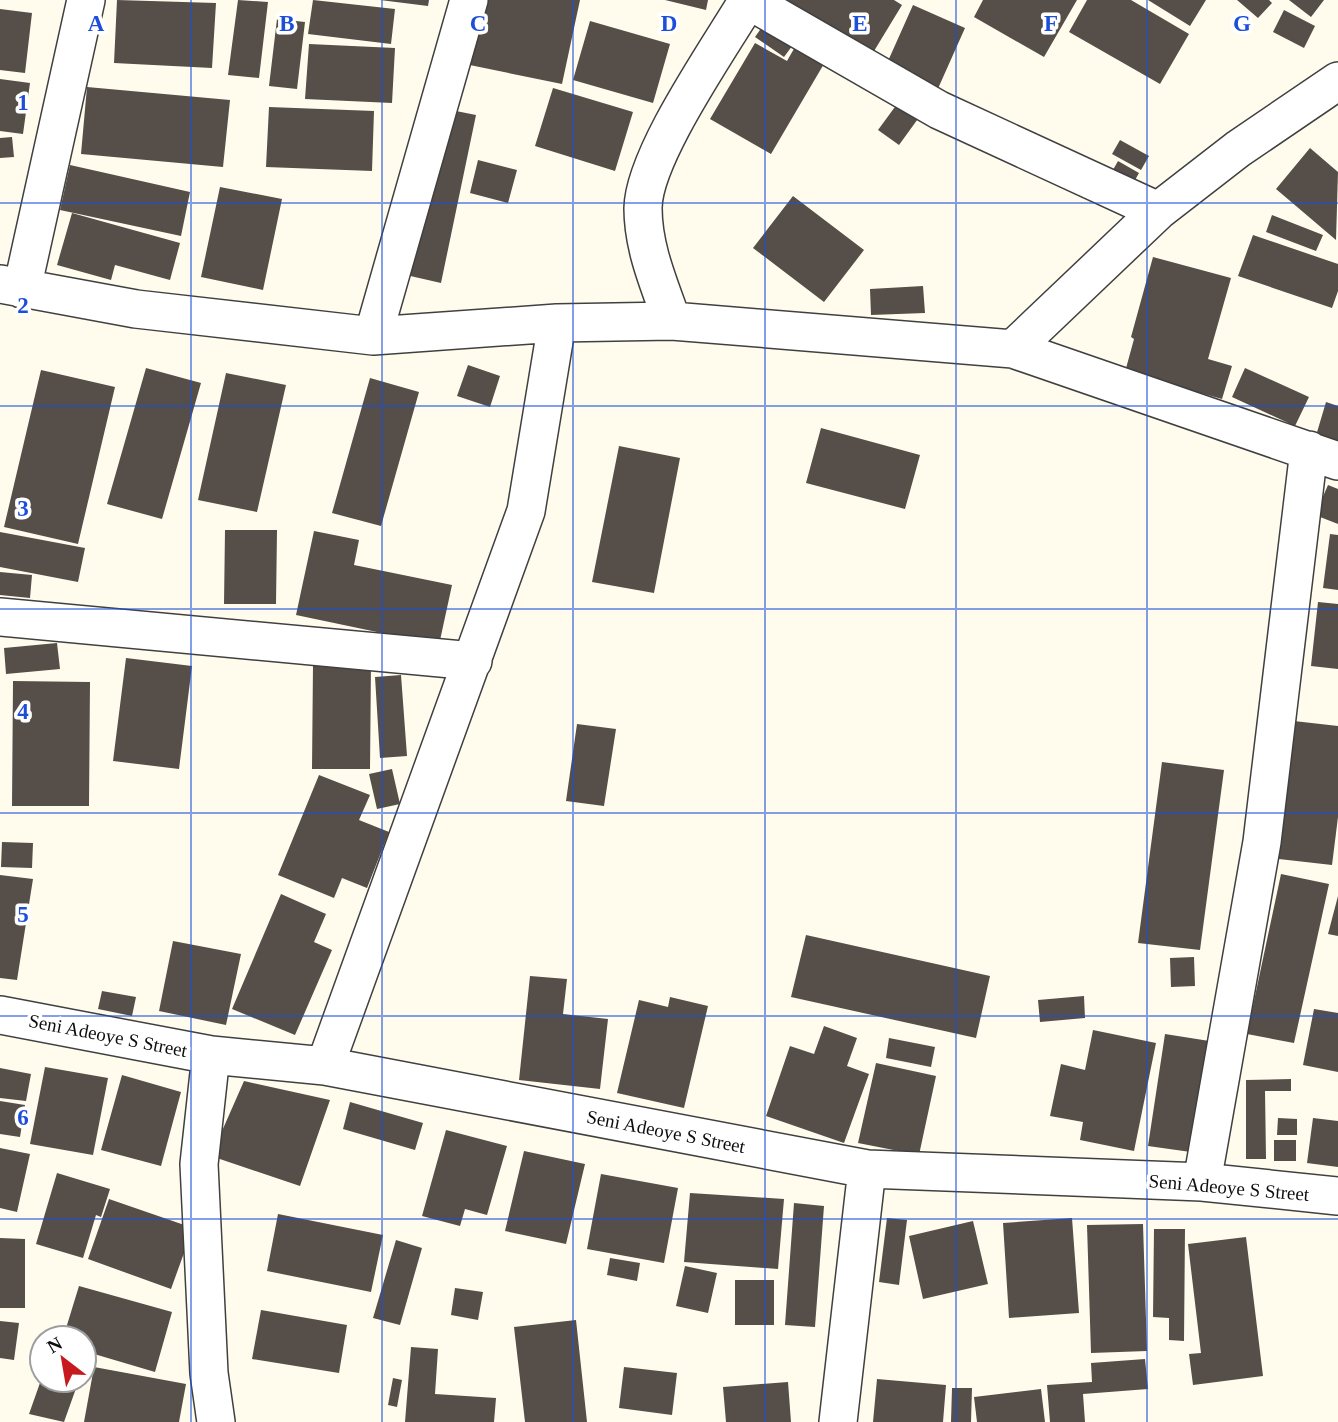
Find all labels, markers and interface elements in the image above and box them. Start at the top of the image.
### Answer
text: A [88,11,105,36]
text: B [279,11,295,36]
text: C [470,11,486,36]
text: D [661,11,677,36]
text: E [852,11,868,36]
text: F [1044,11,1058,36]
text: G [1233,11,1251,36]
text: 1 [17,90,29,115]
text: 2 [17,293,29,318]
text: 3 [17,496,29,521]
text: 4 [17,699,29,724]
text: 5 [17,902,29,927]
street label: Seni Adeoye S Street [27,1010,190,1061]
text: 6 [17,1105,29,1130]
street label: Seni Adeoye S Street [585,1106,748,1157]
street label: Seni Adeoye S Street [1148,1170,1311,1205]
north arrow [28,1324,98,1394]
text: N [43,1332,66,1357]

